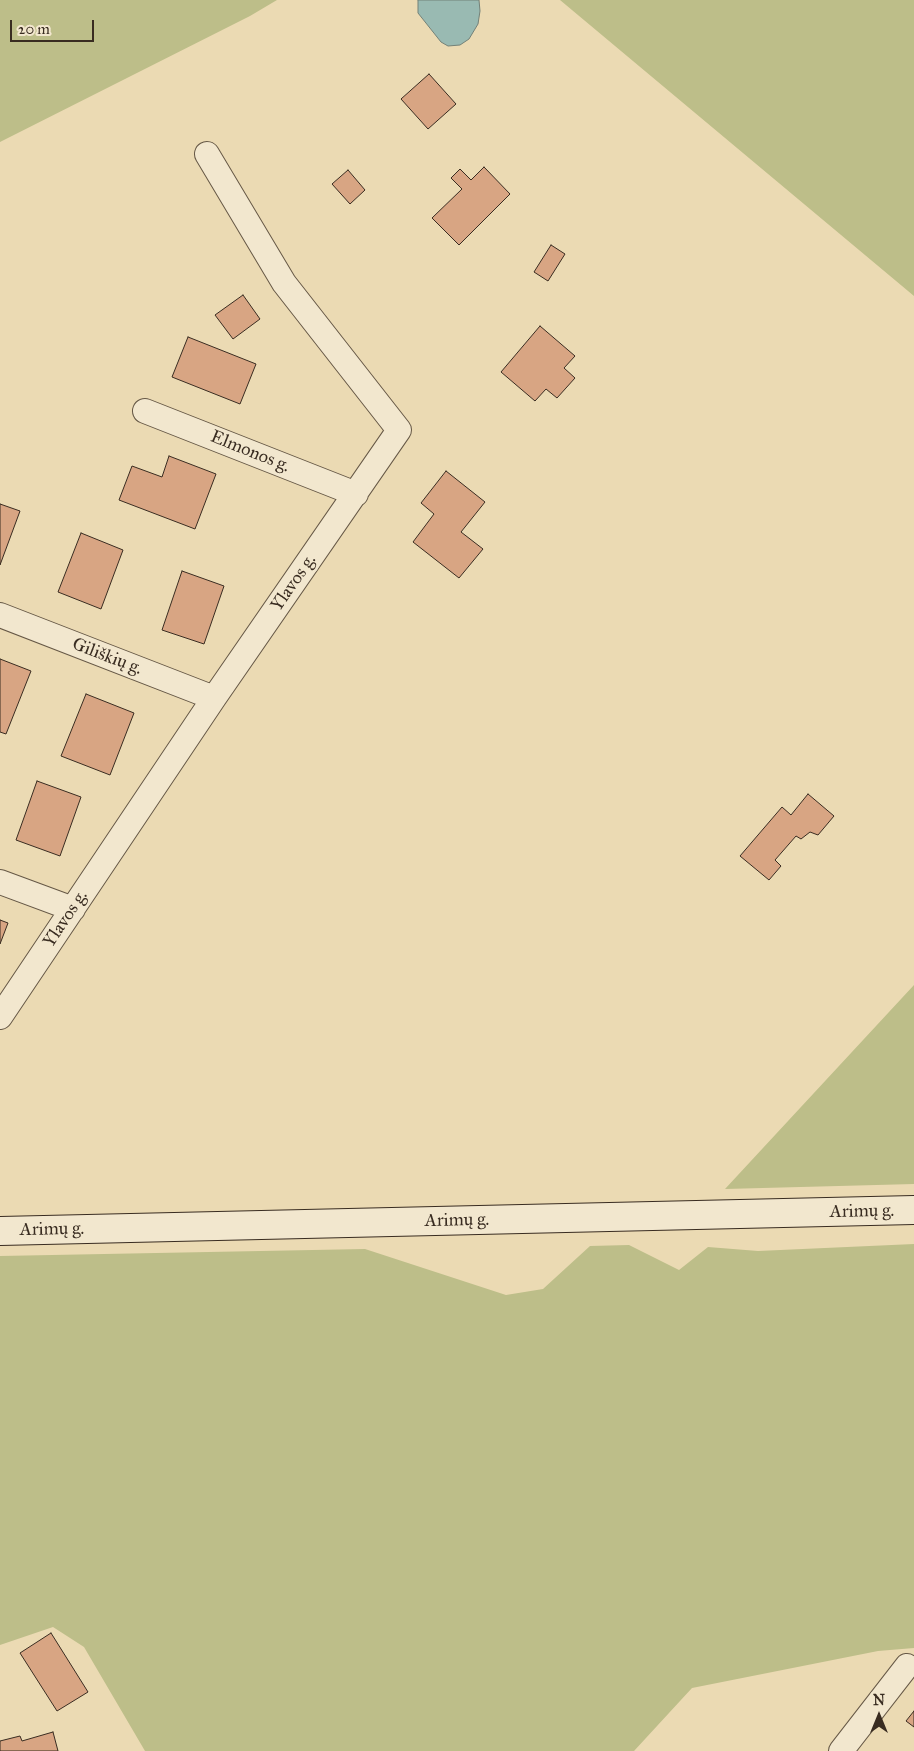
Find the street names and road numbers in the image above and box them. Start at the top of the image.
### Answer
street label: Elmonos g. [207,426,293,478]
street label: Ylavos g. [267,550,321,616]
street label: Giliškių g. [69,634,145,680]
street label: Ylavos g. [39,886,93,952]
street label: Arimų g. [830,1201,894,1223]
street label: Arimų g. [425,1210,489,1232]
street label: Arimų g. [20,1219,84,1241]

